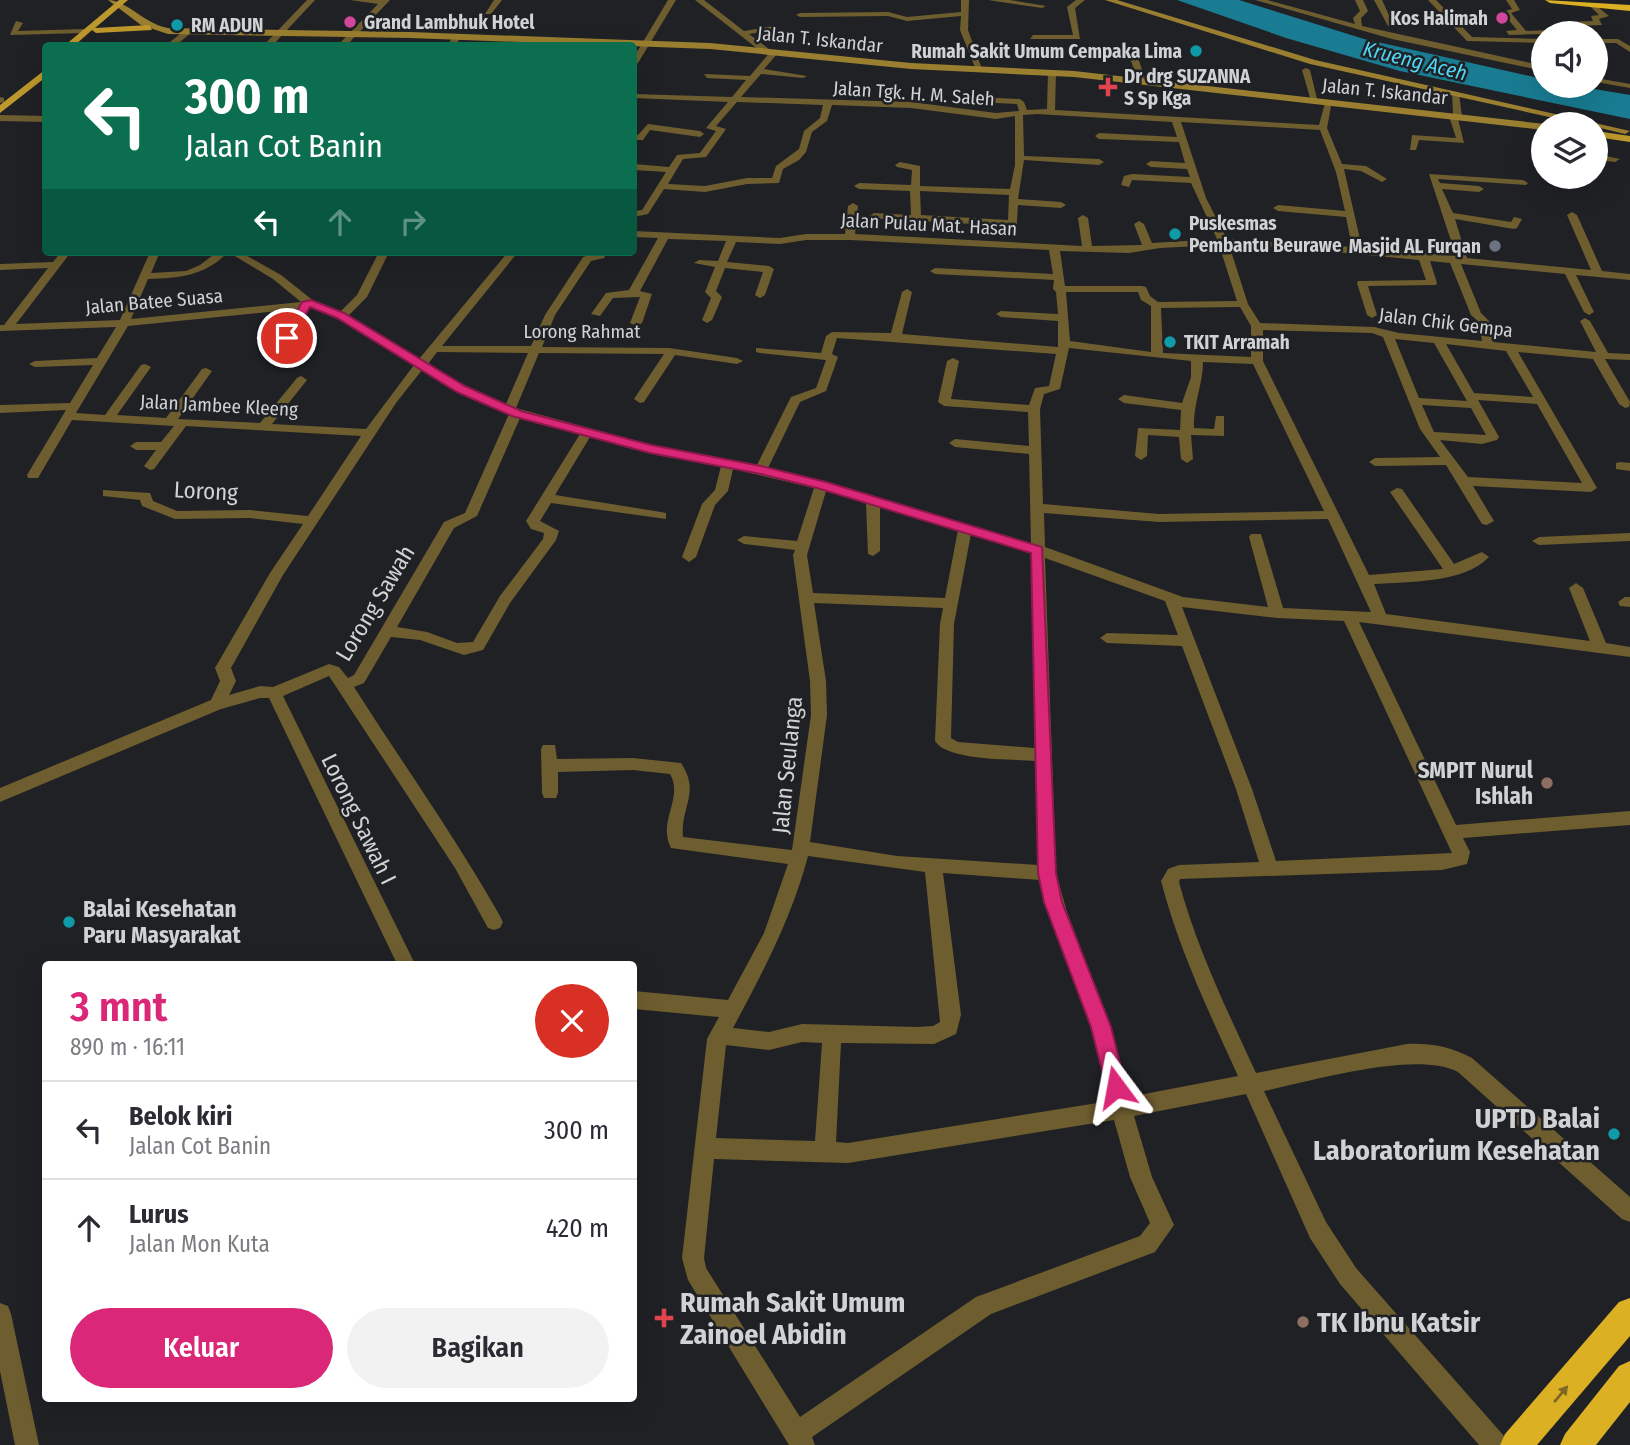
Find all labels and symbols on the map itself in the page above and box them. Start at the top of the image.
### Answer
place label: Kos Halimah [1390,7,1488,30]
marker: Kos Halimah [1494,10,1510,26]
place label: Grand Lambhuk Hotel [364,11,535,34]
place label: RM ADUN [191,14,263,37]
marker: Grand Lambhuk Hotel [342,14,358,30]
marker: RM ADUN [169,17,185,33]
street label: Jalan T. Iskandar [756,21,884,58]
water label: Krueng Aceh [1360,36,1470,86]
place label: Rumah Sakit Umum Cempaka Lima [911,40,1182,63]
marker: Rumah Sakit Umum Cempaka Lima [1188,43,1204,59]
place label: Dr drg SUZANNA S Sp Kga [1124,65,1251,110]
street label: Jalan T. Iskandar [1321,73,1449,110]
street label: Jalan Tgk. H. M. Saleh [832,76,996,111]
marker: Dr drg SUZANNA S Sp Kga [1098,77,1118,97]
street label: Jalan Pulau Mat. Hasan [840,208,1018,241]
place label: Puskesmas Pembantu Beurawe [1189,212,1342,257]
marker: Puskesmas Pembantu Beurawe [1167,226,1183,242]
place label: Masjid AL Furqan [1349,235,1481,258]
marker: Masjid AL Furqan [1487,238,1503,254]
street label: Jalan Batee Suasa [84,284,224,319]
street label: Jalan Chik Gempa [1378,303,1514,342]
pin [257,308,317,368]
street label: Lorong Rahmat [523,320,641,343]
place label: TKIT Arramah [1184,331,1290,354]
marker: TKIT Arramah [1162,334,1178,350]
street label: Jalan Jambee Kleeng [139,390,299,421]
street label: Lorong [173,475,239,507]
street label: Lorong Sawah [329,540,421,666]
street label: Jalan Seulanga [766,695,808,835]
street label: Lorong Sawah I [315,749,403,889]
place label: SMPIT Nurul Ishlah [1418,756,1534,810]
marker: SMPIT Nurul Ishlah [1539,775,1555,791]
place label: Balai Kesehatan Paru Masyarakat [83,895,242,949]
marker: Balai Kesehatan Paru Masyarakat [61,914,77,930]
position arrow [1079,1050,1153,1124]
place label: UPTD Balai Laboratorium Kesehatan [1313,1102,1600,1167]
marker: UPTD Balai Laboratorium Kesehatan [1606,1126,1622,1142]
place label: Rumah Sakit Umum Zainoel Abidin [680,1286,905,1351]
place label: TK Ibnu Katsir [1317,1306,1481,1339]
marker: Rumah Sakit Umum Zainoel Abidin [654,1308,674,1328]
marker: TK Ibnu Katsir [1295,1314,1311,1330]
one-way arrow [1553,1385,1568,1402]

